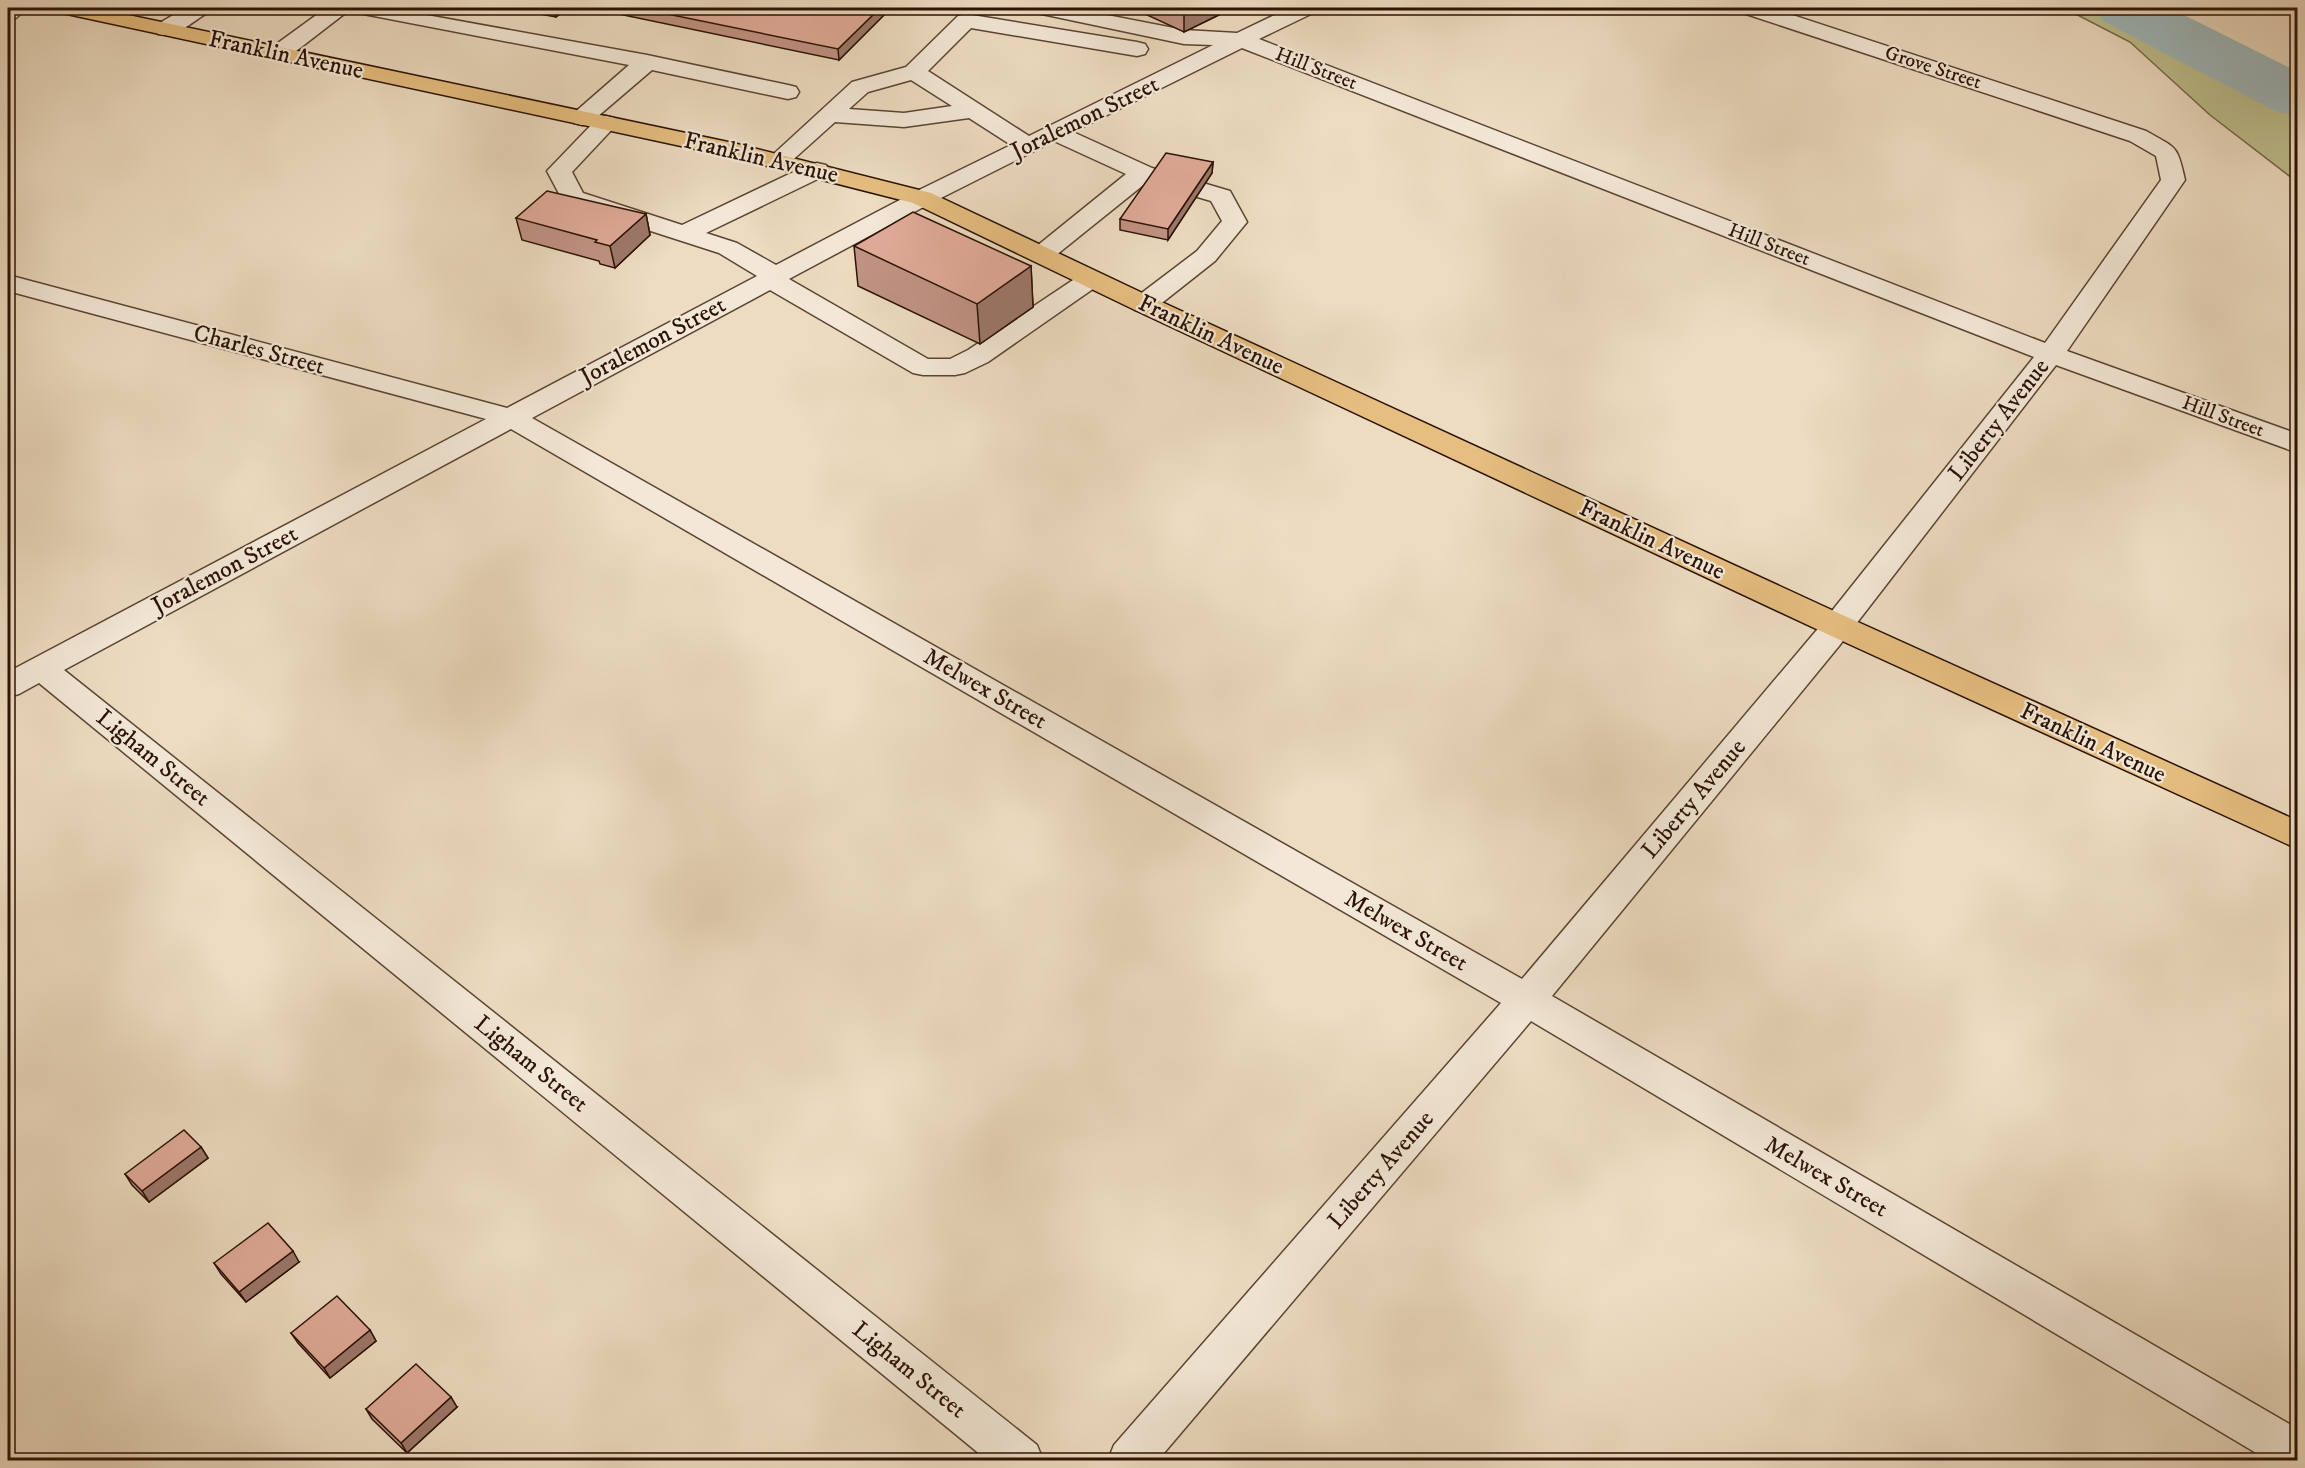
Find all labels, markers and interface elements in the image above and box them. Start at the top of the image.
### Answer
street label: Franklin Avenue [206,24,366,86]
street label: Grove Street [1882,41,1984,95]
street label: Hill Street [1272,42,1360,96]
street label: Joralemon Street [1004,69,1164,168]
street label: Franklin Avenue [681,126,841,190]
street label: Hill Street [1725,218,1813,272]
street label: Franklin Avenue [1133,288,1289,382]
street label: Joralemon Street [573,290,731,393]
street label: Charles Street [190,318,328,382]
street label: Liberty Avenue [1942,353,2056,487]
street label: Hill Street [2179,391,2267,443]
street label: Franklin Avenue [1574,493,1730,587]
street label: Joralemon Street [145,519,303,622]
street label: Melwex Street [918,642,1052,737]
street label: Franklin Avenue [2015,696,2171,790]
street label: Ligham Street [90,703,216,813]
street label: Liberty Avenue [1635,733,1753,865]
street label: Melwex Street [1339,884,1473,979]
street label: Ligham Street [468,1009,594,1119]
street label: Liberty Avenue [1321,1105,1441,1235]
street label: Melwex Street [1759,1130,1893,1225]
street label: Ligham Street [846,1315,972,1425]

